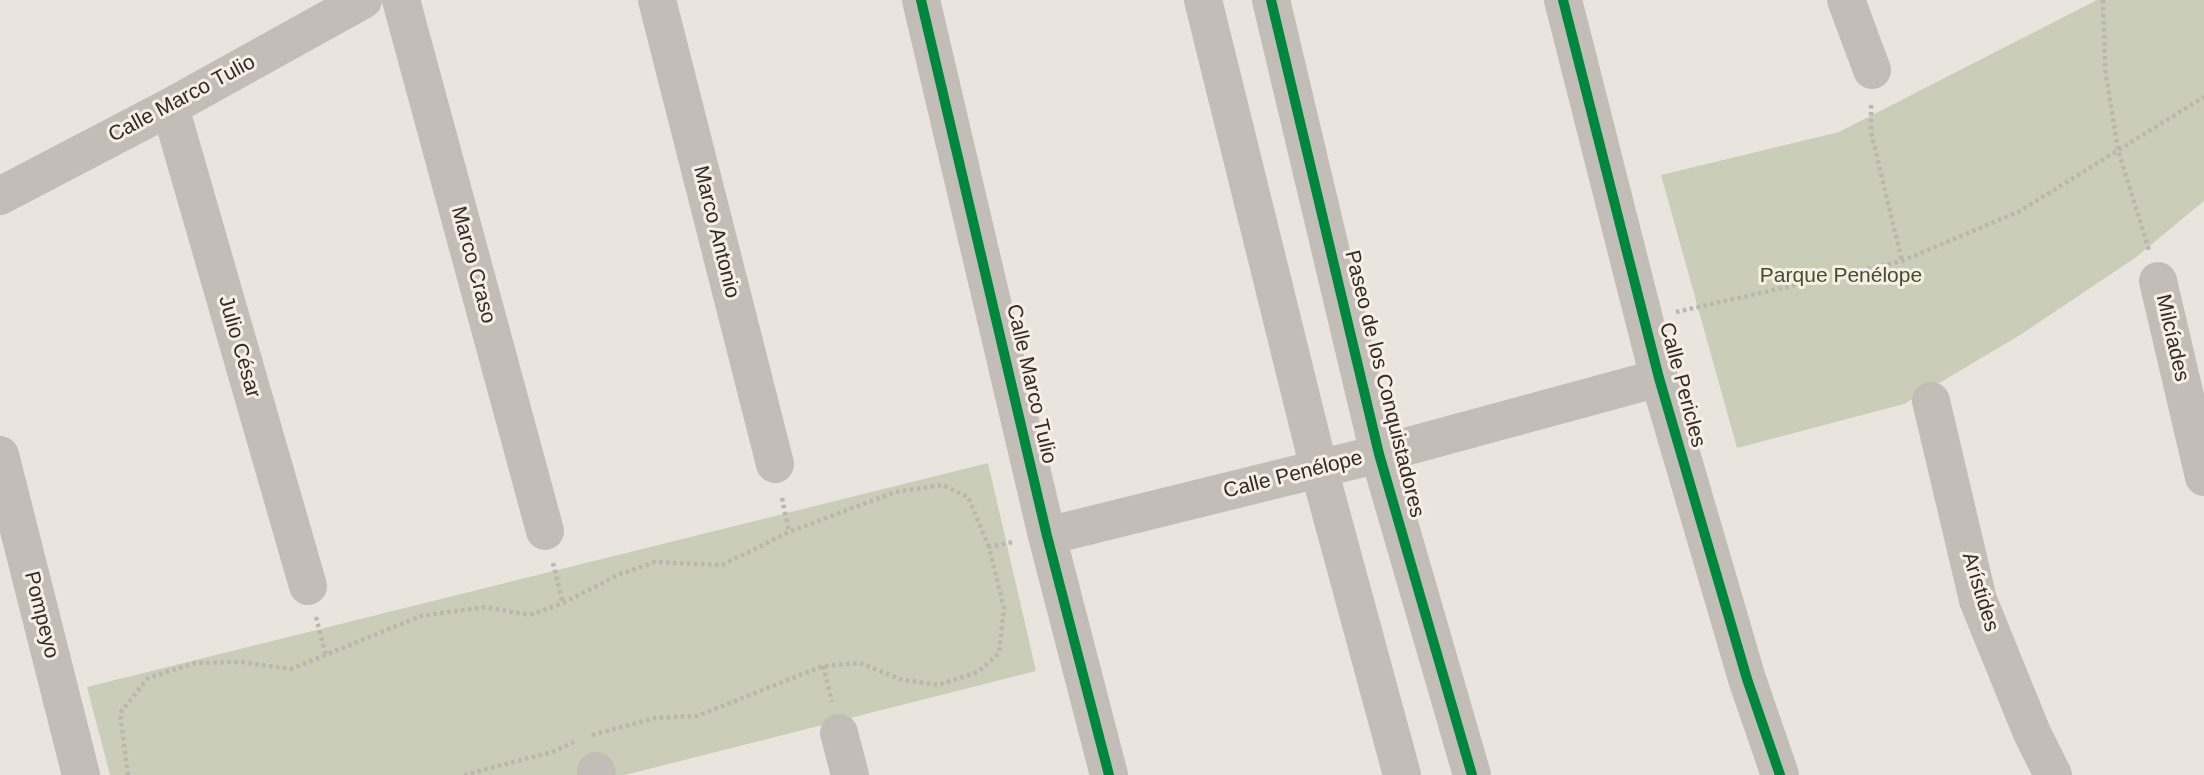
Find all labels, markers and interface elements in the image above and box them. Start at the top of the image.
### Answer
street label: Calle Marco Tulio [104,50,260,148]
street label: Marco Antonio [687,163,745,301]
street label: Marco Craso [445,204,501,326]
street label: Paseo de los Conquistadores [1339,248,1429,520]
park label: Parque Penélope [1760,263,1922,289]
street label: Milcíades [2150,292,2194,384]
street label: Julio César [212,293,266,401]
street label: Calle Marco Tulio [1000,302,1062,466]
street label: Calle Pericles [1653,320,1711,450]
street label: Calle Penélope [1221,446,1365,504]
street label: Arístides [1956,549,2004,635]
street label: Pompeyo [18,569,64,661]

